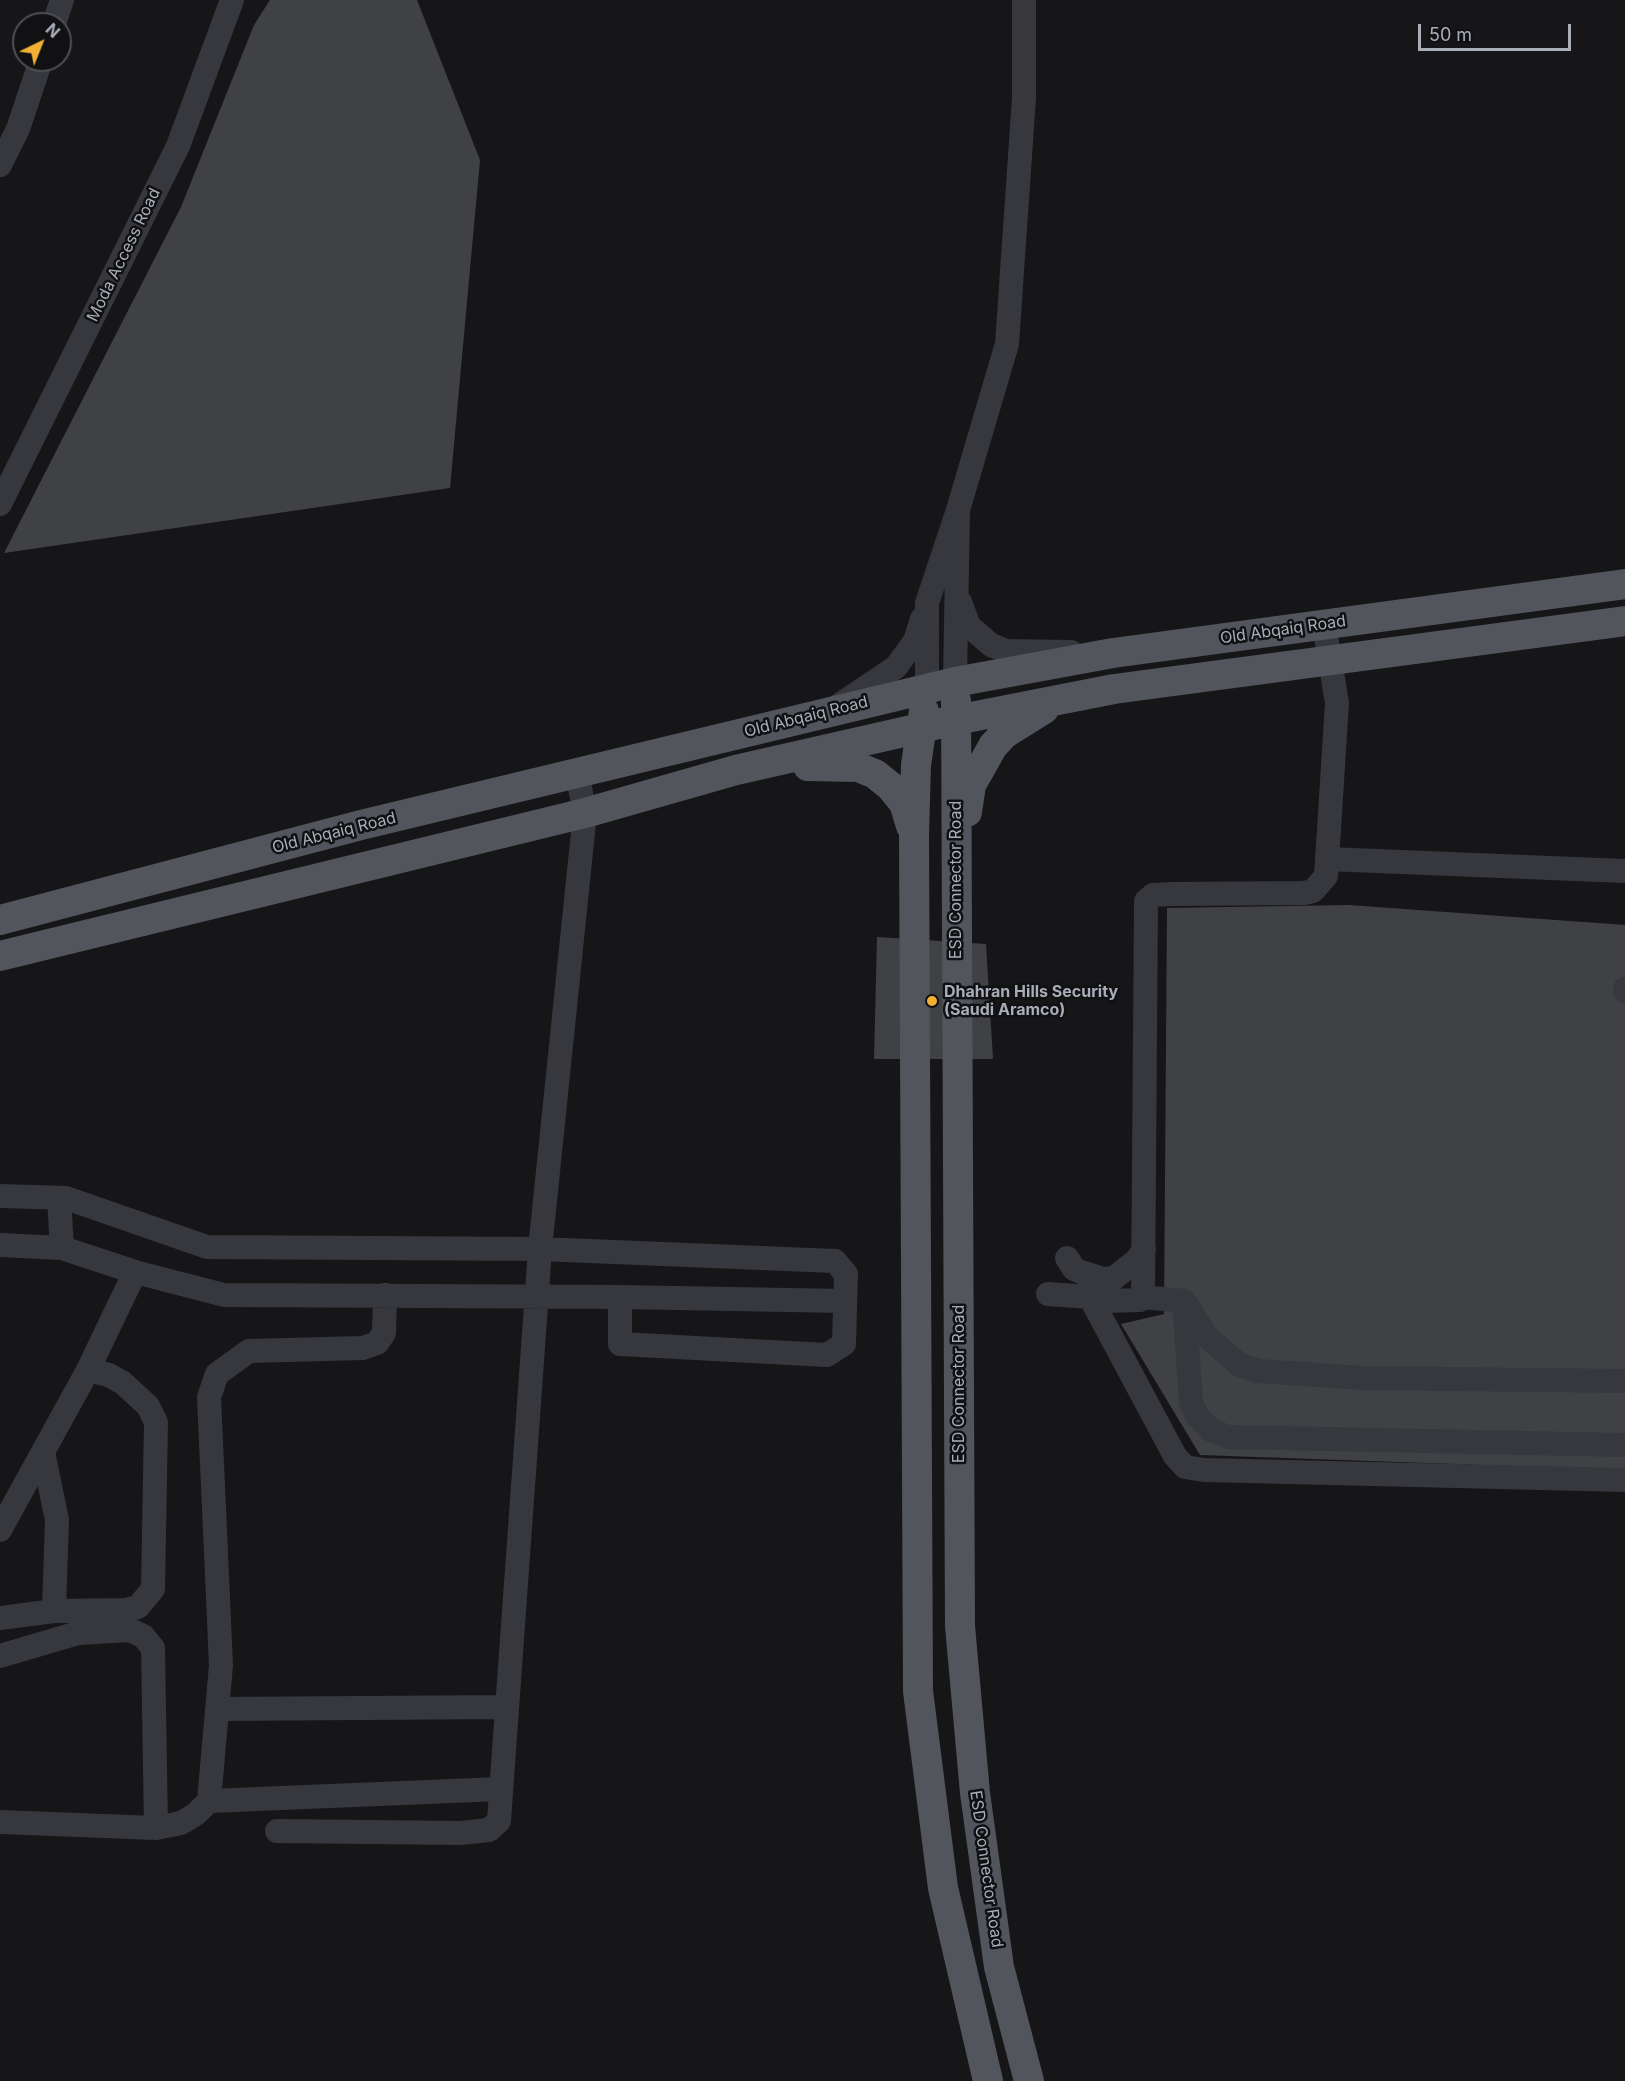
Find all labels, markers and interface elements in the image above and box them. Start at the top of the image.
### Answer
north arrow [12,12,72,72]
scale bar [1421,12,1574,50]
text: N [42,19,64,42]
text: 50 m [1429,24,1472,45]
street label: Moda Access Road [83,185,165,325]
street label: Old Abqaiq Road [1219,612,1347,648]
street label: Old Abqaiq Road [742,692,870,742]
street label: ESD Connector Road [946,801,966,959]
street label: Old Abqaiq Road [270,808,398,858]
place label: Dhahran Hills Security (Saudi Aramco) [944,982,1118,1020]
marker: Dhahran Hills Security (Saudi Aramco) [925,994,939,1008]
street label: ESD Connector Road [949,1305,969,1463]
street label: ESD Connector Road [965,1789,1007,1949]

